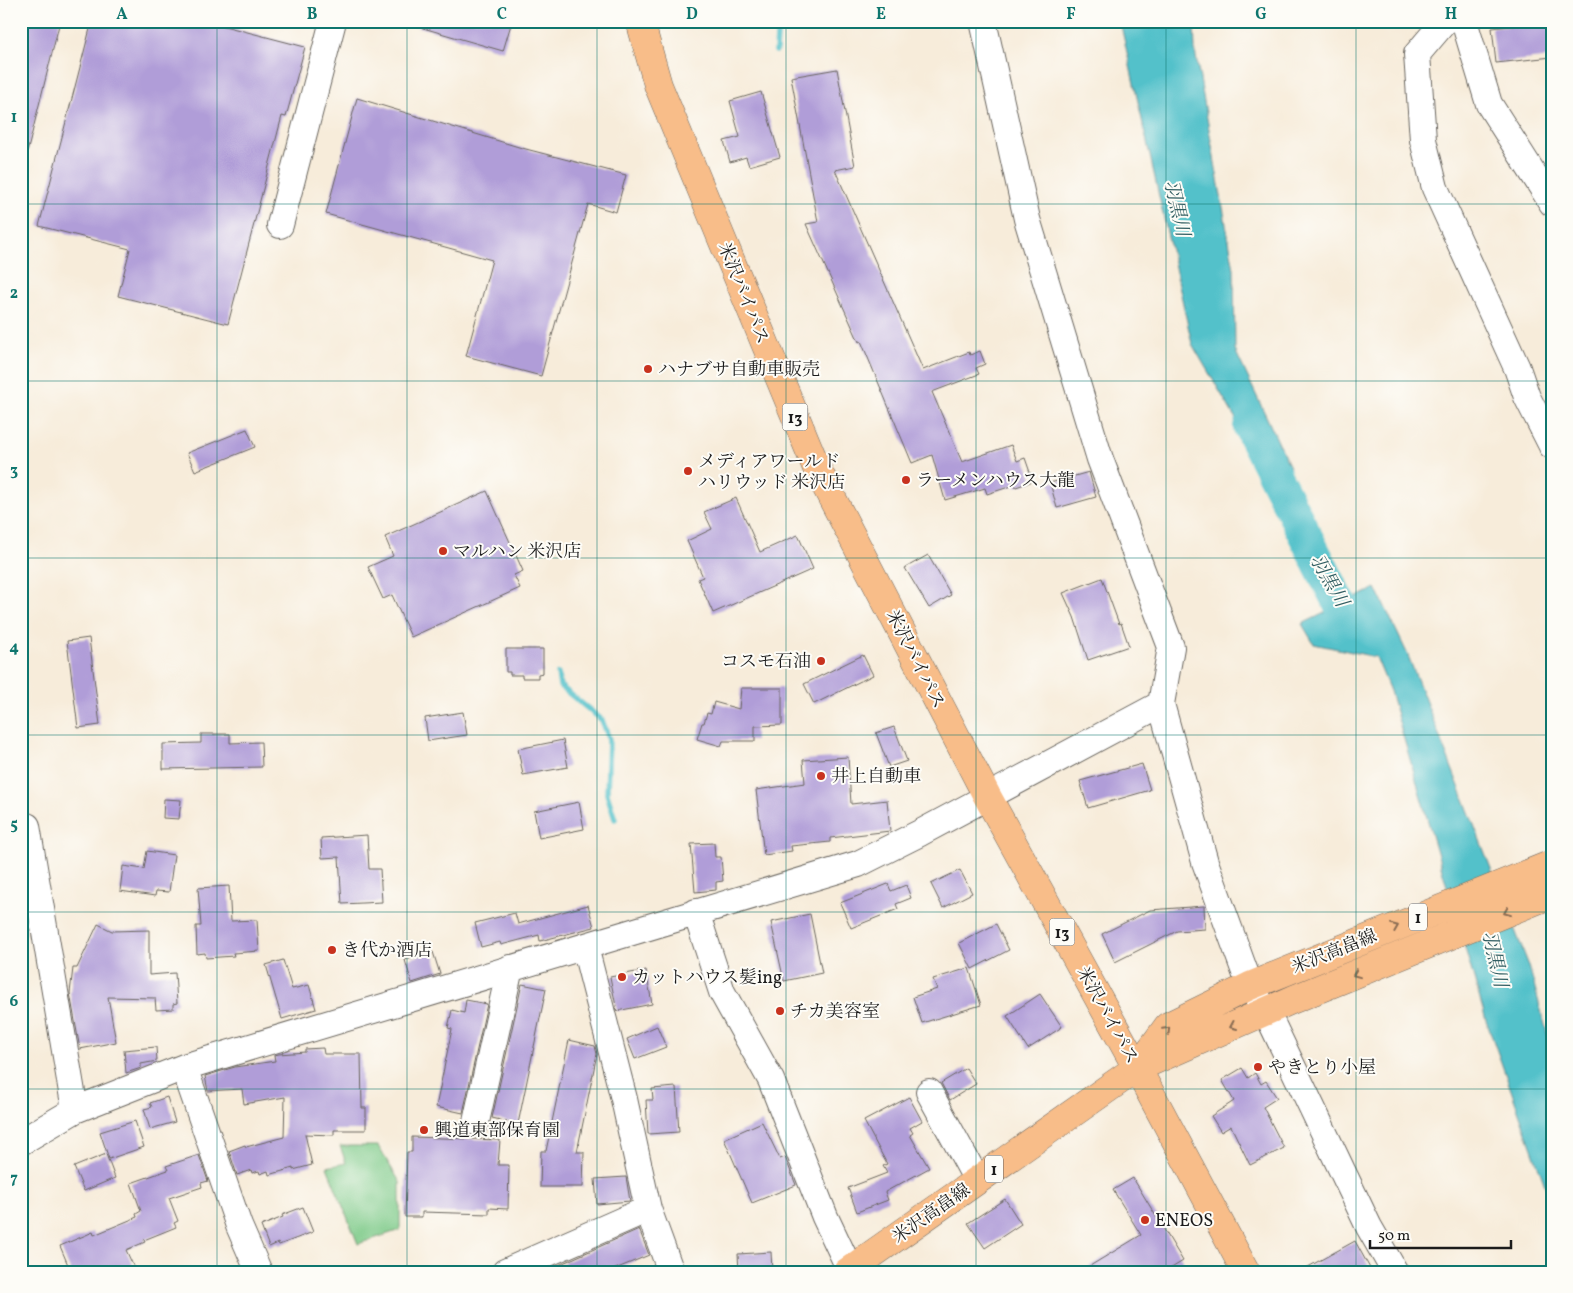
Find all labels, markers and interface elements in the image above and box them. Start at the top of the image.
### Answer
text: A [116,4,128,26]
text: B [307,4,318,26]
text: C [497,4,507,26]
text: D [686,4,698,26]
text: E [876,4,886,26]
text: F [1066,4,1076,26]
text: G [1255,4,1267,26]
text: H [1445,4,1457,26]
text: 1 [11,107,17,129]
water label: 羽黒川 [1157,178,1196,241]
street label: 米沢バイパス [711,239,774,348]
text: 2 [10,283,18,305]
place label: ハナブサ自動車販売 [658,358,820,383]
marker: ハナブサ自動車販売 [642,363,654,375]
road number: 13 [782,404,808,431]
place label: メディアワールド ハリウッド 米沢店 [698,450,845,496]
text: 3 [10,460,18,482]
marker: メディアワールド ハリウッド 米沢店 [682,465,694,477]
place label: ラーメンハウス大龍 [916,469,1075,494]
marker: ラーメンハウス大龍 [900,474,912,486]
place label: マルハン 米沢店 [453,540,581,565]
marker: マルハン 米沢店 [437,545,449,557]
water label: 羽黒川 [1303,550,1355,614]
street label: 米沢バイパス [879,606,950,713]
text: 4 [9,637,19,659]
place label: コスモ石油 [721,650,811,675]
marker: コスモ石油 [815,655,827,667]
place label: 井上自動車 [831,765,921,790]
marker: 井上自動車 [815,770,827,782]
text: 5 [10,814,18,836]
road number: 1 [1409,904,1427,930]
one-way arrow [1503,906,1512,917]
road number: 13 [1050,919,1074,946]
one-way arrow [1390,922,1399,933]
street label: 米沢高畠線 [1288,924,1381,981]
water label: 羽黒川 [1475,929,1514,992]
place label: き代か酒店 [342,939,432,964]
marker: き代か酒店 [326,944,338,956]
street label: 米沢バイパス [1070,963,1144,1069]
place label: カットハウス髪ing [632,966,782,991]
one-way arrow [1352,967,1361,978]
marker: カットハウス髪ing [616,971,628,983]
text: 6 [10,991,19,1013]
place label: チカ美容室 [790,1000,880,1025]
marker: チカ美容室 [774,1005,786,1017]
one-way arrow [1229,1019,1238,1030]
one-way arrow [1161,1027,1170,1036]
place label: やきとり小屋 [1268,1056,1376,1081]
marker: やきとり小屋 [1252,1061,1264,1073]
place label: 興道東部保育園 [434,1119,560,1144]
marker: 興道東部保育園 [418,1124,430,1136]
road number: 1 [985,1156,1003,1182]
text: 7 [10,1168,18,1190]
street label: 米沢高畠線 [888,1178,976,1250]
place label: ENEOS [1155,1209,1213,1234]
marker: ENEOS [1139,1214,1151,1226]
scale bar [1370,1218,1512,1250]
text: 50 m [1378,1226,1410,1247]

